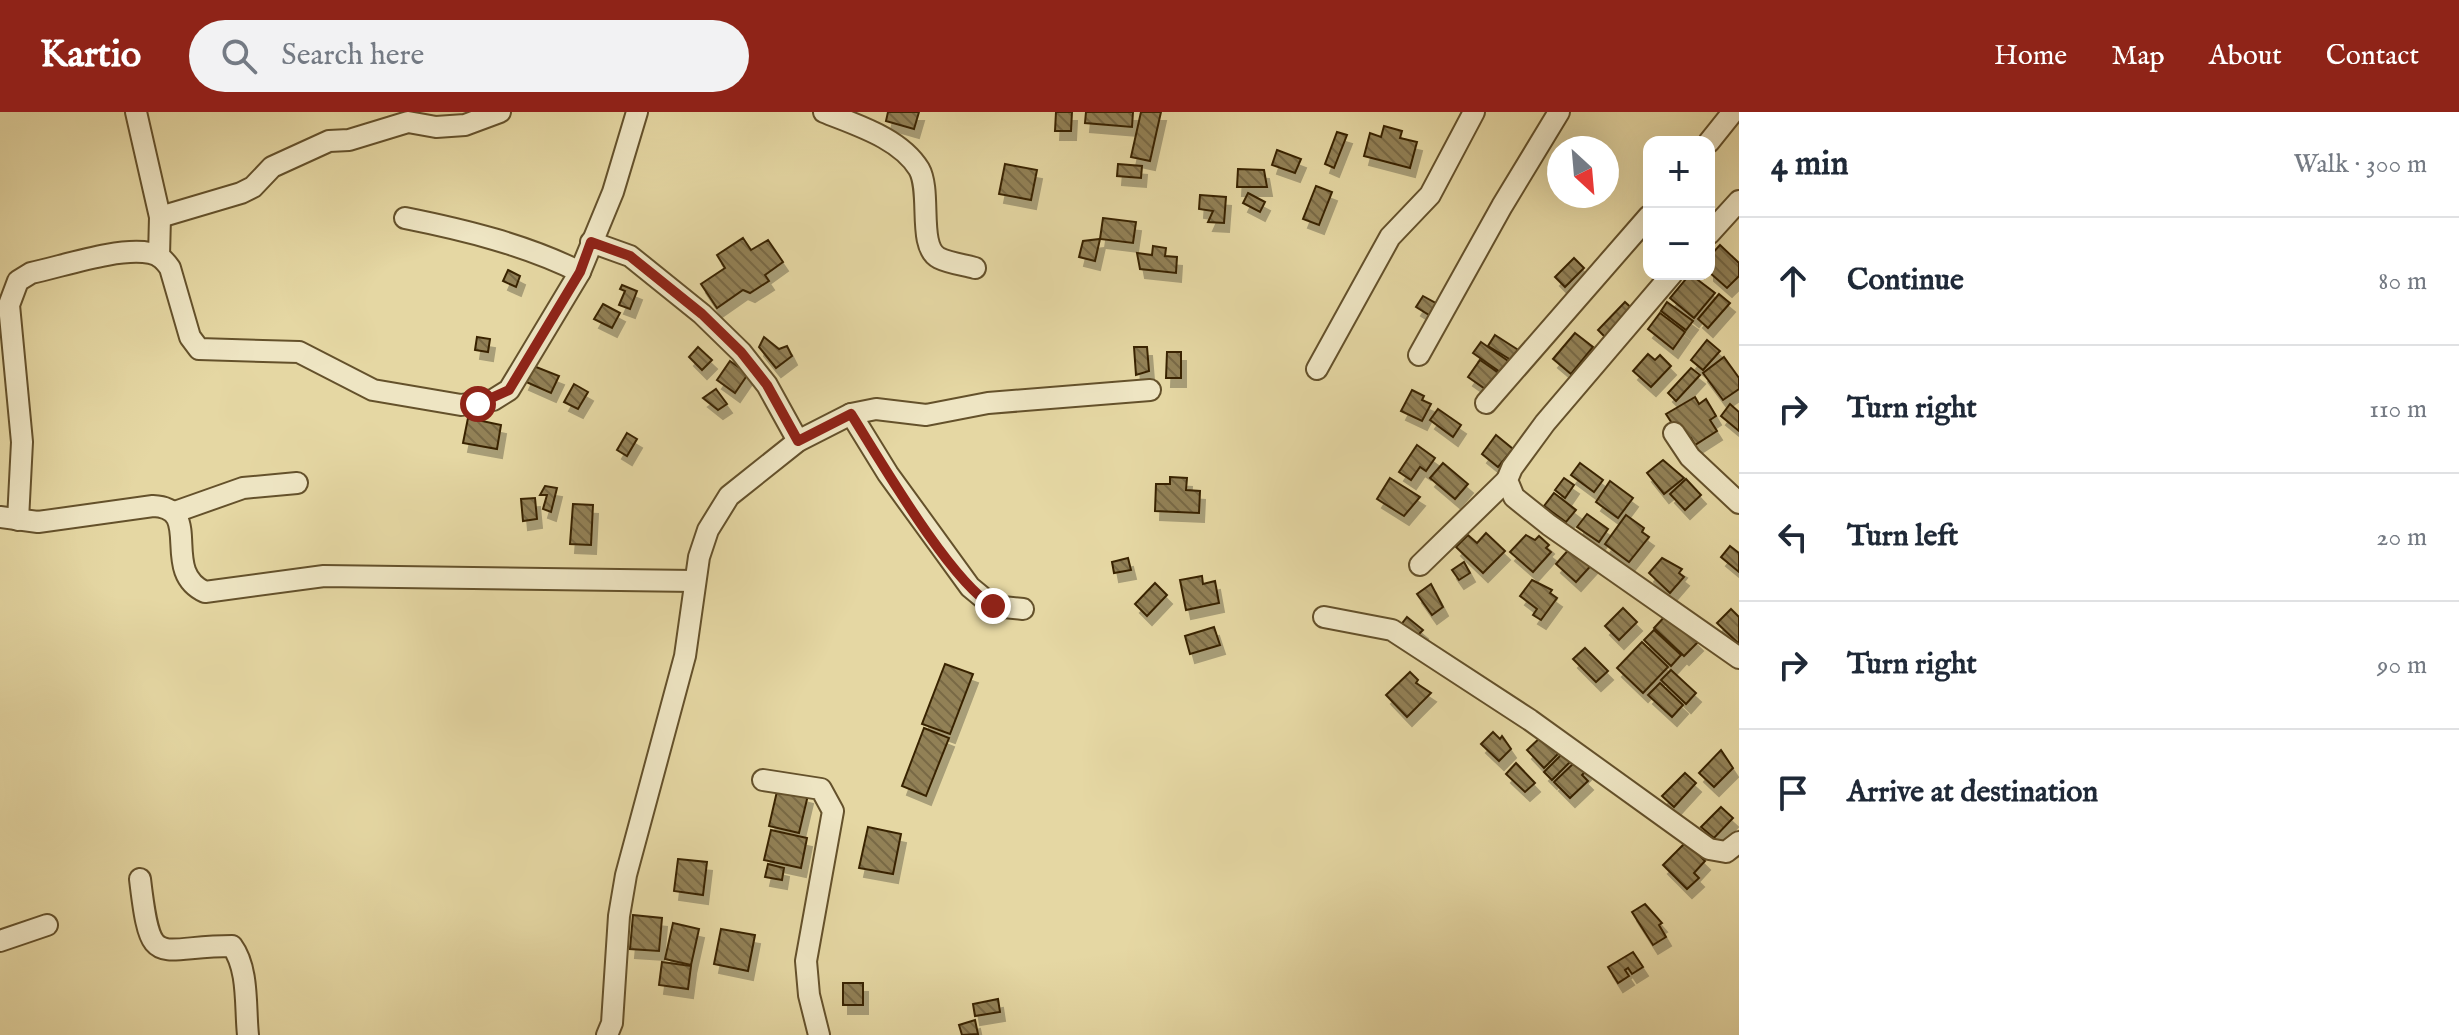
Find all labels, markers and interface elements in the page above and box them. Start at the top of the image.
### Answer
search box [189,20,749,92]
text: Kartio [40,32,141,80]
icon: search [217,34,261,78]
text: Search here [281,37,424,75]
text: Home [1994,39,2067,74]
text: Map [2111,39,2165,74]
text: About [2209,39,2282,74]
text: Contact [2326,39,2419,74]
north arrow [1547,136,1619,208]
map controls [1643,136,1715,280]
button: + [1643,136,1715,208]
text: 4 min [1771,143,1849,186]
text: Walk · 300 m [2293,148,2427,181]
button: − [1643,208,1715,280]
icon: ahead [1771,259,1815,303]
text: Continue [1847,262,1964,300]
text: 80 m [2378,265,2427,298]
route start [460,386,496,422]
icon: right [1771,387,1815,431]
text: Turn right [1847,390,1977,428]
text: 110 m [2369,393,2427,426]
icon: left [1771,515,1815,559]
text: Turn left [1847,518,1958,556]
text: 20 m [2376,521,2427,554]
route end [975,588,1011,624]
icon: right [1771,643,1815,687]
text: Turn right [1847,646,1977,684]
text: 90 m [2377,649,2427,682]
icon: arrive [1771,771,1815,815]
text: Arrive at destination [1847,774,2098,812]

